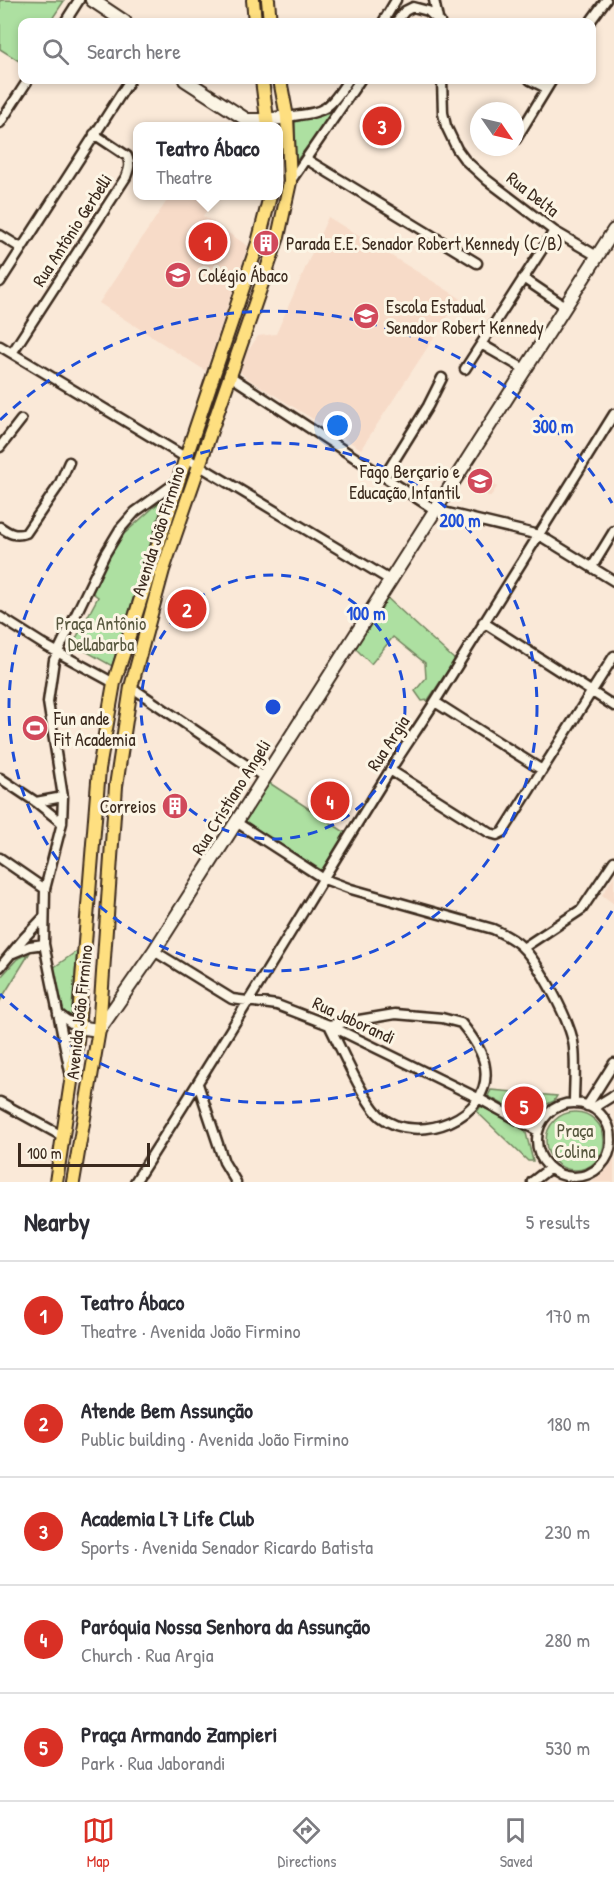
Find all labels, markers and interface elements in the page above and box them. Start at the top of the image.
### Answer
search box [18,18,596,84]
icon: search [39,35,72,68]
text: Search here [87,36,181,66]
north arrow [470,102,524,156]
pin: 3 [362,104,401,148]
popup [133,122,283,200]
text: Teatro Ábaco [156,133,260,163]
text: Theatre [156,163,212,190]
street label: Rua Delta [502,166,564,222]
street label: Rua Antônio Gerbelli [26,169,118,291]
pin: 1 [188,220,228,264]
building icon: Parada E.E. Senador Robert Kennedy (C/B) [251,228,281,258]
place label: Parada E.E. Senador Robert Kennedy (C/B) [286,231,563,256]
school or university icon: Colégio Ábaco [163,260,193,290]
place label: Colégio Ábaco [198,263,288,288]
place label: Escola Estadual Senador Robert Kennedy [386,294,544,340]
school or university icon: Escola Estadual Senador Robert Kennedy [351,301,381,331]
your location [323,411,352,440]
text: 300 m [533,414,573,439]
place label: Fago Berçario e Educação Infantil [349,459,460,505]
street label: Avenida João Firmino [125,463,191,599]
school or university icon: Fago Berçario e Educação Infantil [465,466,495,496]
text: 200 m [440,508,480,533]
pin: 2 [168,586,207,632]
text: 100 m [346,601,386,626]
park label: Praça Antônio Dellabarba [56,611,146,657]
centre of rings [263,697,283,717]
place label: Fun ande Fit Academia [53,706,135,752]
street label: Rua Argia [361,710,415,776]
sports icon: Fun ande Fit Academia [20,713,50,743]
street label: Rua Cristiano Angeli [185,734,277,860]
pin: 4 [310,778,350,824]
building icon: Correios [160,791,190,821]
place label: Correios [100,794,156,819]
street label: Avenida João Firmino [59,943,99,1081]
street label: Rua Jaborandi [309,990,399,1050]
pin: 5 [504,1084,544,1128]
park label: Praça Colina [554,1118,596,1164]
scale bar [18,1140,150,1168]
text: 100 m [27,1142,62,1164]
text: Nearby [24,1204,90,1239]
text: 5 results [526,1208,590,1235]
text: Teatro Ábaco [81,1287,184,1317]
text: 1 [40,1302,47,1329]
text: 170 m [546,1302,590,1329]
text: Theatre · Avenida João Firmino [81,1317,301,1344]
text: Atende Bem Assunção [81,1395,253,1425]
text: 2 [39,1410,48,1437]
text: 180 m [547,1410,590,1437]
text: Public building · Avenida João Firmino [81,1425,349,1452]
text: Academia L7 Life Club [81,1503,255,1533]
text: 3 [39,1518,48,1545]
text: 230 m [545,1518,590,1545]
text: Sports · Avenida Senador Ricardo Batista [81,1533,373,1560]
text: Paróquia Nossa Senhora da Assunção [81,1611,370,1641]
text: 4 [40,1626,47,1653]
text: 280 m [545,1626,590,1653]
text: Church · Rua Argia [81,1641,214,1668]
text: Praça Armando Zampieri [81,1719,277,1749]
text: 5 [39,1734,48,1761]
text: 530 m [545,1734,590,1761]
text: Park · Rua Jaborandi [81,1749,226,1776]
tab: Map [82,1814,115,1872]
tab: Directions [278,1814,336,1872]
tab: Saved [499,1814,532,1872]

